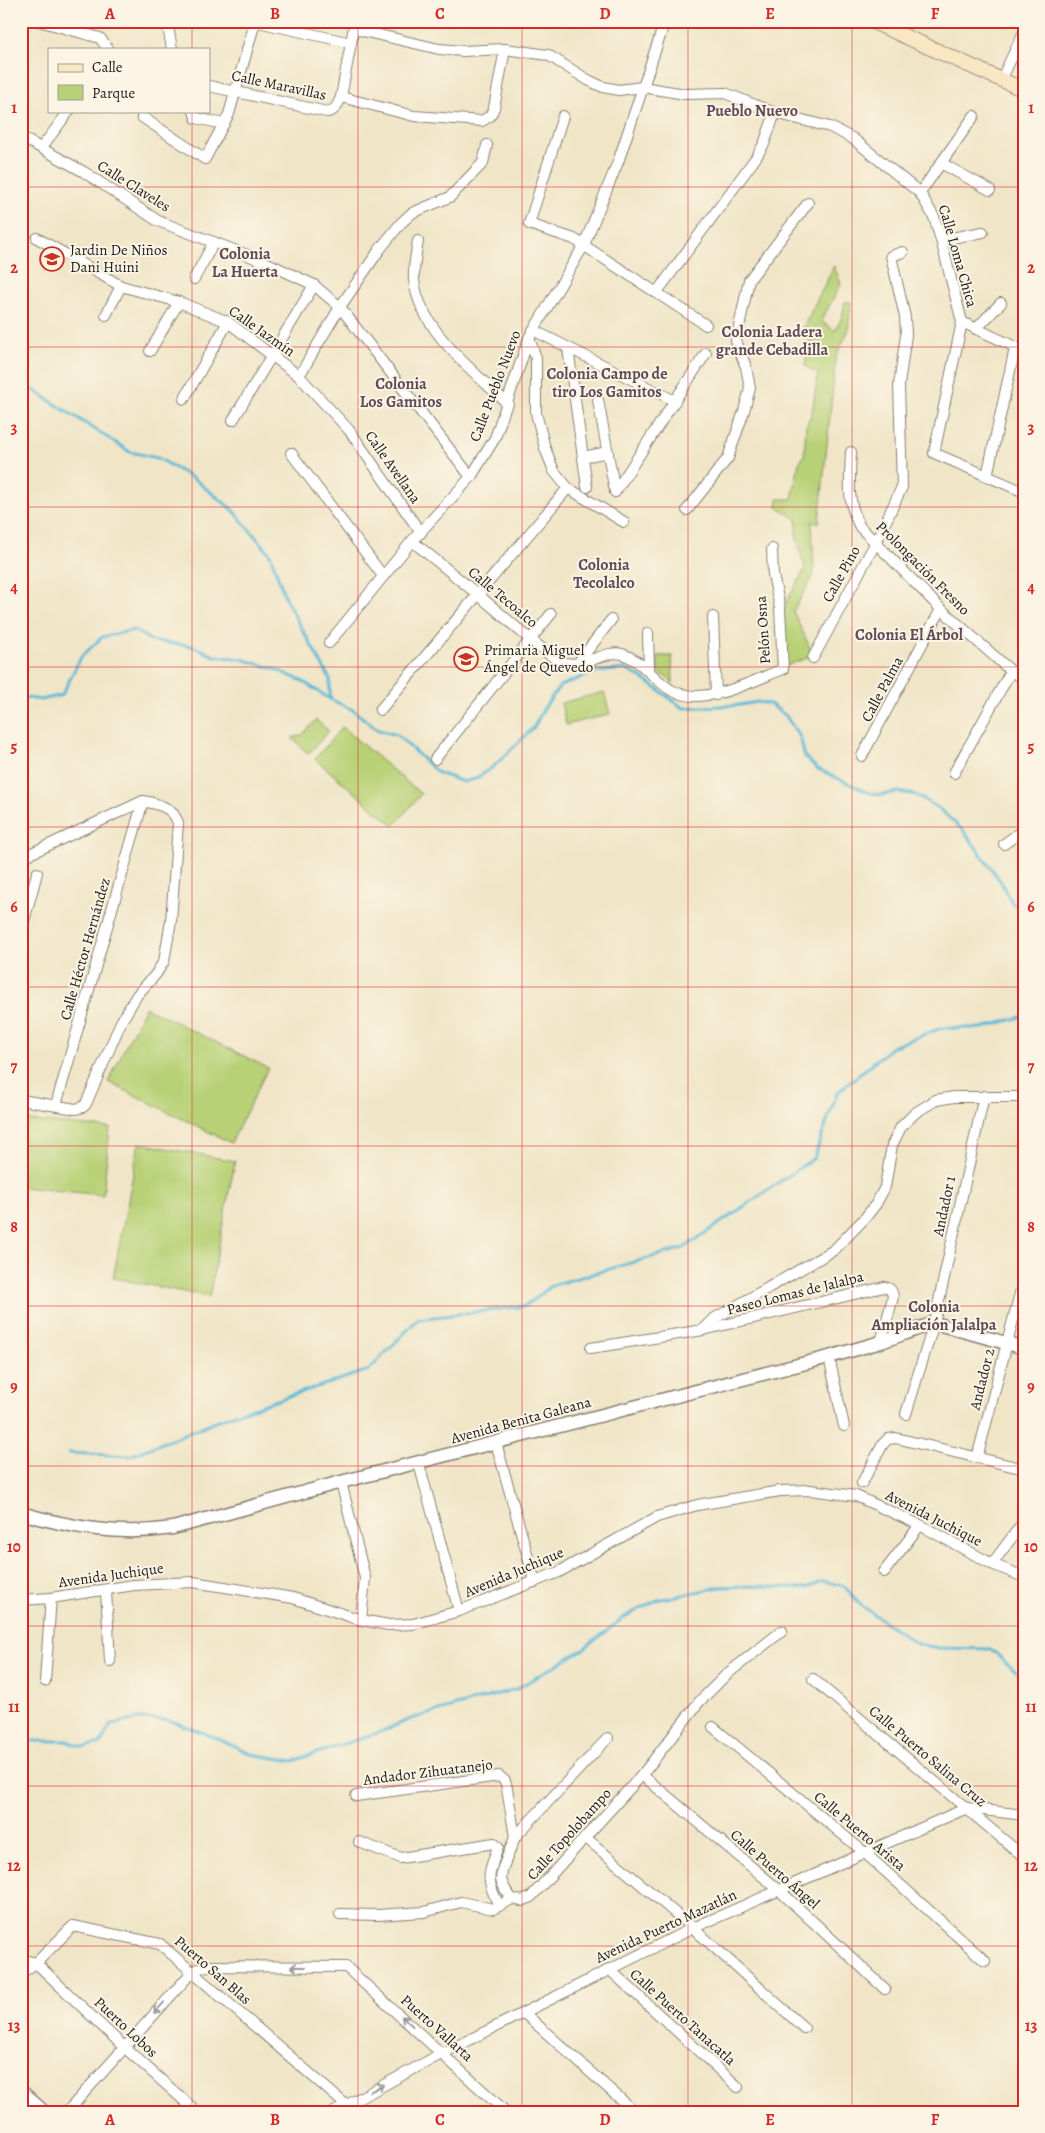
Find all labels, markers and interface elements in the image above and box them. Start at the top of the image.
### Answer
text: A [104,3,116,25]
text: B [270,3,280,25]
text: C [435,3,445,25]
text: D [599,3,611,25]
text: E [765,3,775,25]
text: F [931,3,940,25]
legend [48,48,210,112]
text: Calle [92,57,123,77]
street label: Calle Maravillas [230,65,328,105]
text: Parque [92,83,135,103]
text: 1 [11,97,17,119]
text: 1 [1028,97,1034,119]
district label: Pueblo Nuevo [706,100,798,122]
street label: Calle Claveles [94,156,174,216]
street label: Calle Loma Chica [934,202,982,310]
place label: Jardin De Niños Dani Huini [70,240,168,277]
district label: Colonia La Huerta [212,243,279,283]
school or university icon: Jardin De Niños Dani Huini [39,246,65,272]
text: 2 [10,257,18,279]
text: 2 [1027,257,1035,279]
street label: Calle Jazmín [225,301,299,361]
district label: Colonia Ladera grande Cebadilla [716,321,828,361]
street label: Calle Pueblo Nuevo [465,327,525,445]
district label: Colonia Campo de tiro Los Gamitos [546,363,668,403]
district label: Colonia Los Gamitos [360,373,442,413]
text: 3 [11,417,18,439]
text: 3 [1028,417,1035,439]
street label: Calle Avellana [361,427,425,507]
street label: Prolongación Fresno [872,517,974,619]
street label: Calle Pino [817,542,865,606]
district label: Colonia Tecolalco [573,554,635,594]
street label: Calle Tecoalco [464,562,542,632]
text: 4 [10,577,18,599]
text: 4 [1027,577,1035,599]
street label: Pelón Osna [751,595,775,665]
district label: Colonia El Árbol [855,624,964,646]
place label: Primaria Miguel Ángel de Quevedo [483,640,593,677]
school or university icon: Primaria Miguel Ángel de Quevedo [453,646,479,672]
street label: Calle Palma [856,653,908,725]
text: 5 [11,736,18,758]
text: 5 [1028,736,1035,758]
street label: Calle Héctor Hernández [55,875,115,1023]
text: 6 [10,896,18,918]
text: 6 [1027,896,1035,918]
text: 7 [11,1056,18,1078]
text: 7 [1028,1056,1035,1078]
street label: Andador 1 [928,1174,960,1239]
text: 8 [10,1216,18,1238]
text: 8 [1027,1216,1035,1238]
street label: Paseo Lomas de Jalalpa [725,1266,865,1320]
district label: Colonia Ampliación Jalalpa [871,1296,997,1336]
street label: Andador 2 [964,1346,999,1413]
text: 9 [10,1376,18,1398]
text: 9 [1027,1376,1035,1398]
street label: Avenida Benita Galeana [448,1392,593,1449]
street label: Avenida Juchique [881,1485,986,1551]
text: 10 [7,1536,21,1558]
text: 10 [1024,1536,1038,1558]
street label: Avenida Juchique [460,1542,567,1602]
street label: Avenida Juchique [56,1558,165,1592]
text: 11 [8,1696,20,1718]
text: 11 [1025,1696,1037,1718]
street label: Calle Puerto Salina Cruz [865,1701,991,1811]
street label: Andador Zihuatanejo [361,1754,494,1790]
street label: Calle Topolobampo [522,1784,616,1884]
street label: Calle Puerto Arista [810,1787,910,1875]
street label: Calle Puerto Ángel [726,1825,824,1914]
text: 12 [7,1855,21,1877]
text: 12 [1024,1855,1038,1877]
street label: Avenida Puerto Mazatlán [591,1884,740,1968]
street label: Puerto San Blas [170,1931,256,2009]
one-way arrow [290,1962,306,1972]
street label: Calle Puerto Tanacatla [626,1964,740,2070]
street label: Puerto Vallarta [396,1990,478,2066]
street label: Puerto Lobos [90,1992,162,2062]
one-way arrow [154,2001,165,2014]
text: 13 [8,2015,20,2037]
one-way arrow [400,2015,413,2027]
text: 13 [1025,2015,1037,2037]
one-way arrow [369,2083,384,2092]
text: A [104,2109,116,2131]
text: B [270,2109,280,2131]
text: C [435,2109,445,2131]
text: D [599,2109,611,2131]
text: E [765,2109,775,2131]
text: F [931,2109,940,2131]

